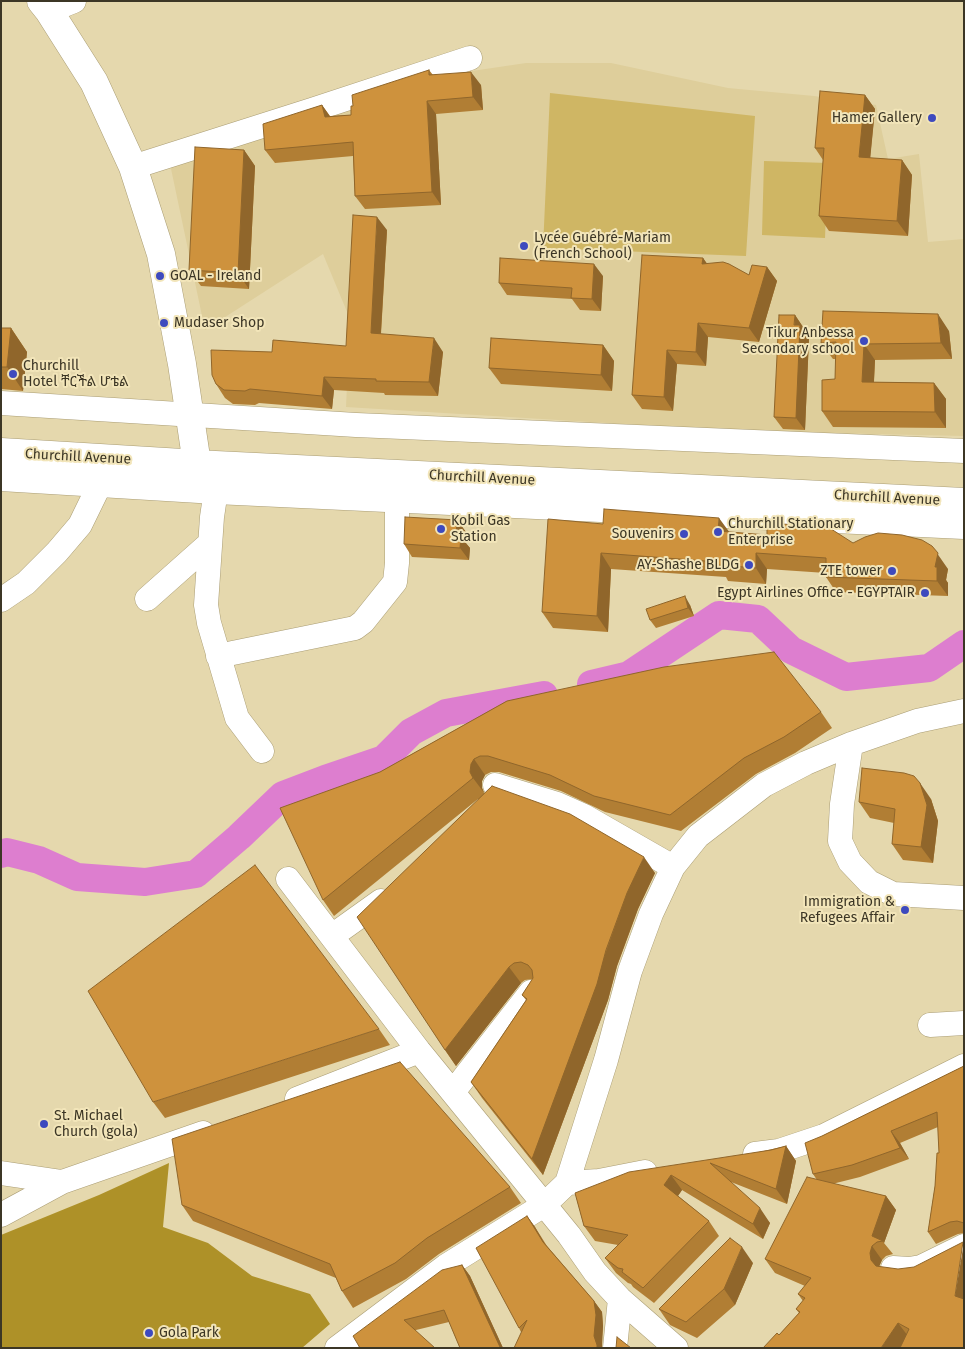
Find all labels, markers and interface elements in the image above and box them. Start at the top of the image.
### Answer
place label: Hamer Gallery [832,110,922,126]
marker: Hamer Gallery [926,112,938,124]
place label: Lycée Guébré-Mariam (French School) [534,230,671,262]
marker: Lycée Guébré-Mariam (French School) [518,240,530,252]
place label: GOAL - Ireland [170,268,261,284]
marker: GOAL - Ireland [154,270,166,282]
place label: Mudaser Shop [174,315,264,331]
marker: Mudaser Shop [158,317,170,329]
place label: Tikur Anbessa Secondary school [742,325,854,358]
marker: Tikur Anbessa Secondary school [858,335,870,347]
place label: Churchill Hotel ቸርችል ሆቴል [23,358,129,391]
marker: Churchill Hotel ቸርችል ሆቴል [7,368,19,380]
street label: Churchill Avenue [25,446,131,468]
street label: Churchill Avenue [429,467,535,489]
street label: Churchill Avenue [834,487,940,509]
place label: Kobil Gas Station [451,513,510,546]
place label: Churchill Stationary Enterprise [728,516,853,548]
marker: Kobil Gas Station [435,523,447,535]
place label: Souvenirs [612,526,674,542]
marker: Churchill Stationary Enterprise [712,526,724,538]
marker: Souvenirs [678,528,690,540]
place label: AY-Shashe BLDG [637,557,739,573]
marker: AY-Shashe BLDG [743,559,755,571]
place label: ZTE tower [820,563,882,579]
marker: ZTE tower [886,565,898,577]
place label: Egypt Airlines Office - EGYPTAIR [717,585,915,601]
marker: Egypt Airlines Office - EGYPTAIR [919,587,931,599]
place label: Immigration & Refugees Affair [800,894,895,926]
marker: Immigration & Refugees Affair [899,904,911,916]
place label: St. Michael Church (gola) [54,1108,138,1140]
marker: St. Michael Church (gola) [38,1118,50,1130]
place label: Gola Park [159,1325,219,1341]
marker: Gola Park [143,1327,155,1339]

